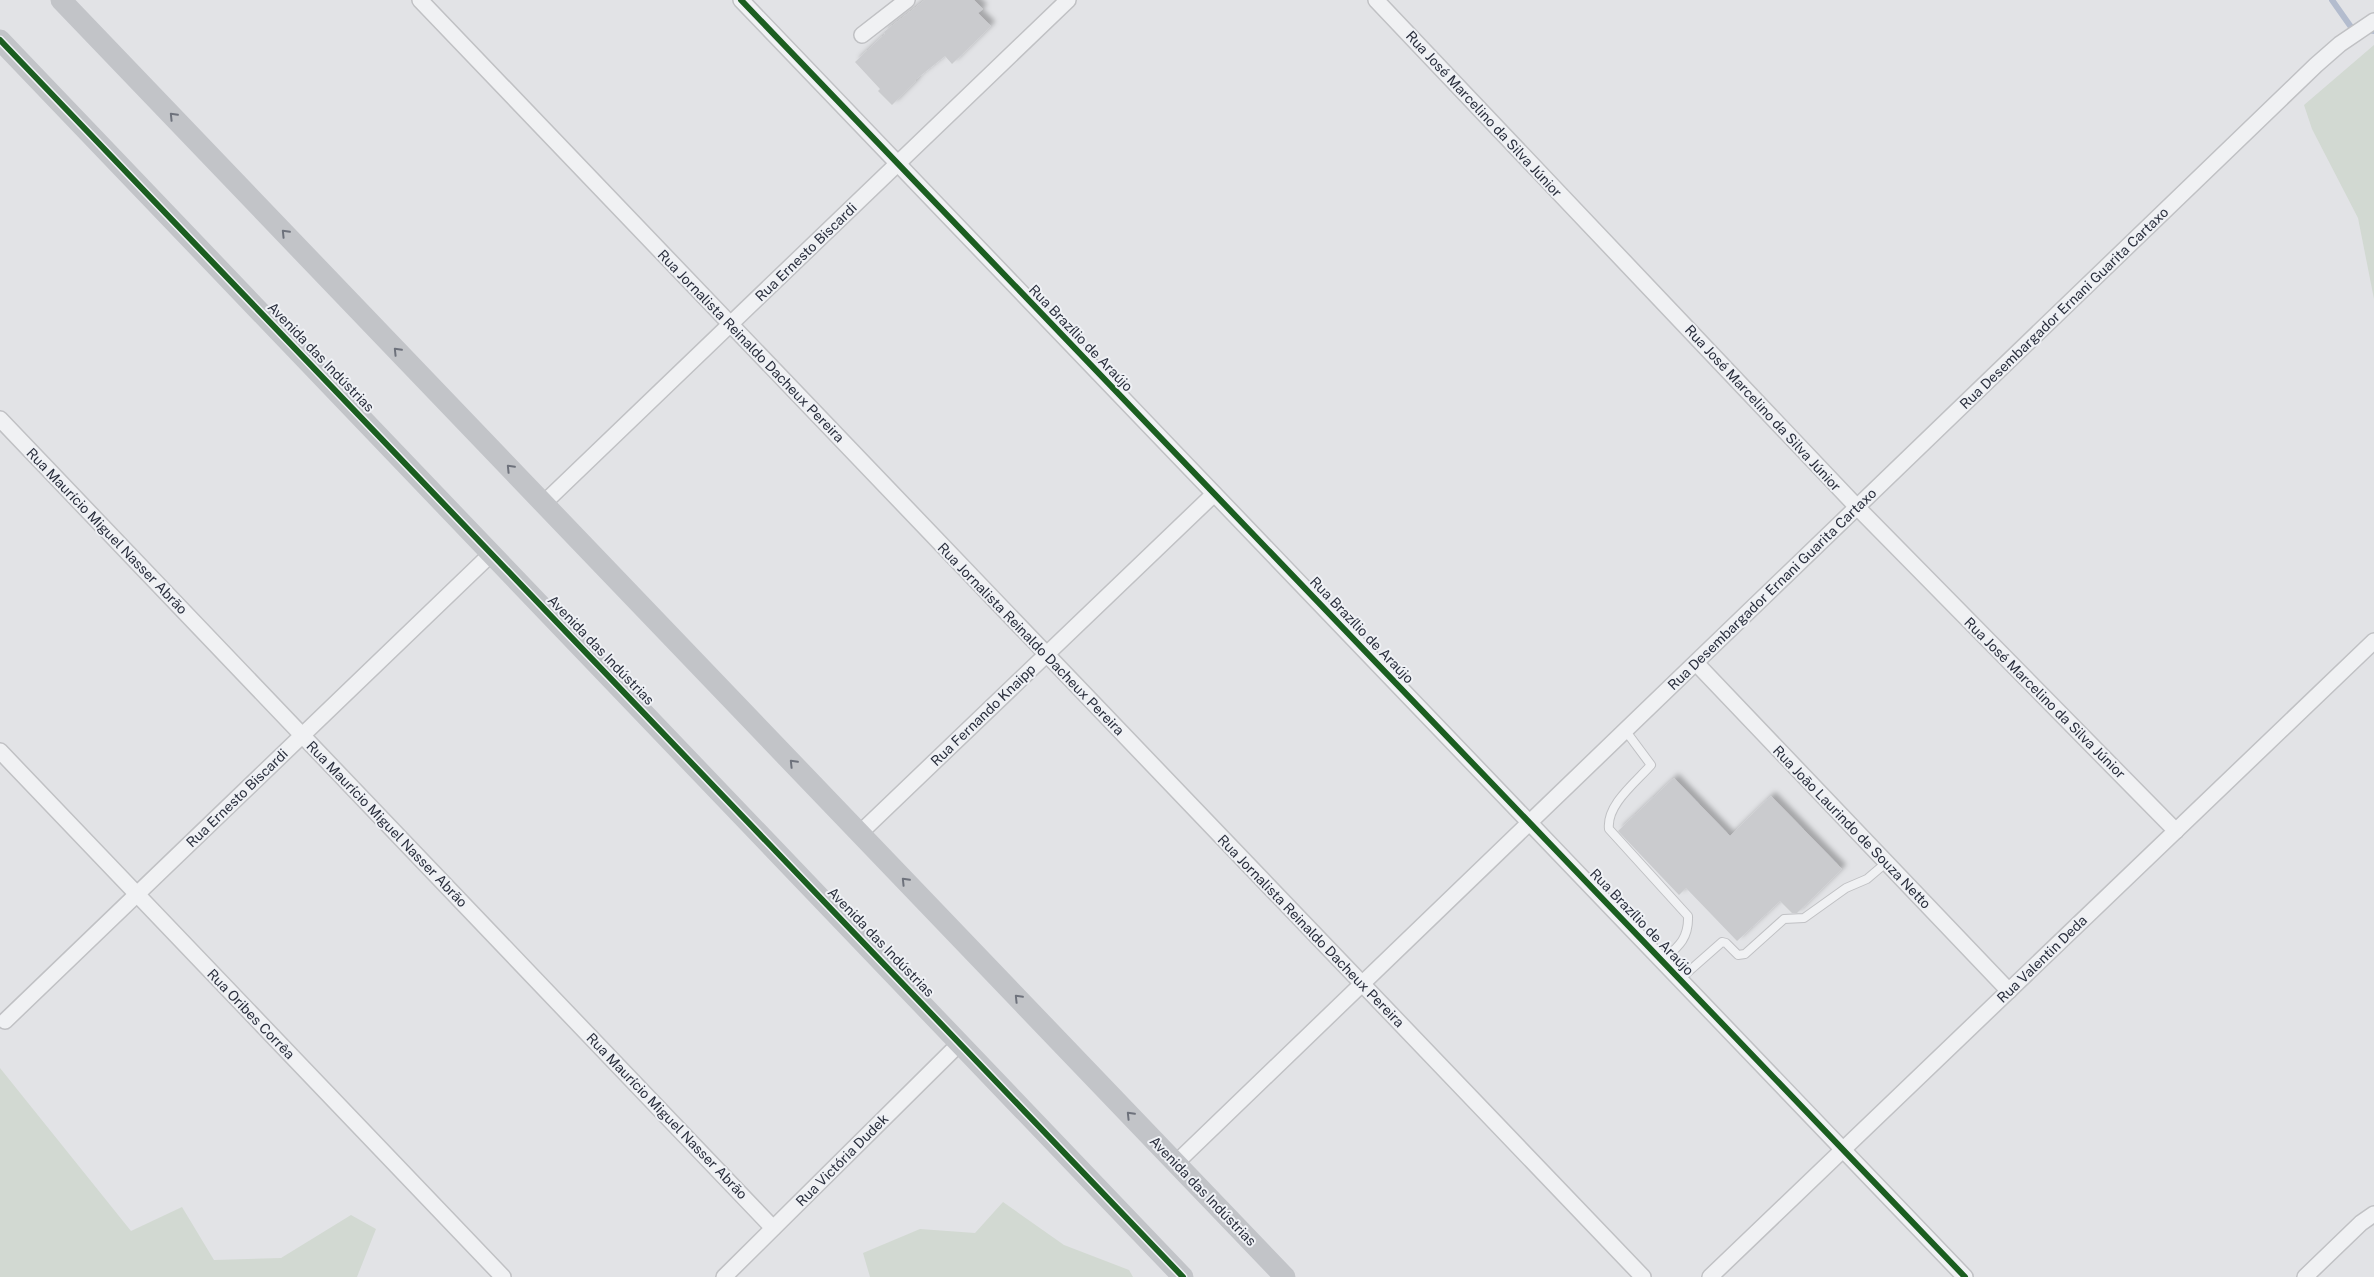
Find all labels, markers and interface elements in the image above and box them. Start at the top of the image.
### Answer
street label: Rua José Marcelino da Silva Júnior [1403,28,1565,200]
one-way arrow [170,113,179,122]
street label: Rua Ernesto Biscardi [752,200,860,304]
street label: Rua Desembargador Ernani Guarita Cartaxo [1957,204,2172,412]
one-way arrow [282,230,291,239]
street label: Rua Jornalista Reinaldo Dacheux Pereira [655,246,847,446]
street label: Rua Brazílio de Araújo [1026,281,1136,395]
street label: Avenida das Indústrias [265,299,377,415]
street label: Rua José Marcelino da Silva Júnior [1682,322,1844,494]
one-way arrow [394,348,403,357]
street label: Rua Maurício Miguel Nasser Abrão [23,445,191,617]
one-way arrow [507,465,516,474]
street label: Rua Desembargador Ernani Guarita Cartaxo [1665,485,1880,693]
street label: Rua Jornalista Reinaldo Dacheux Pereira [935,539,1127,739]
street label: Rua Brazílio de Araújo [1307,573,1417,687]
street label: Avenida das Indústrias [545,592,657,708]
street label: Rua José Marcelino da Silva Júnior [1961,614,2129,782]
street label: Rua Fernando Knaipp [927,661,1039,769]
street label: Rua Maurício Miguel Nasser Abrão [303,738,471,910]
street label: Rua João Laurindo de Souza Netto [1770,742,1934,912]
street label: Rua Ernesto Biscardi [183,746,291,850]
one-way arrow [790,760,799,769]
street label: Rua Jornalista Reinaldo Dacheux Pereira [1215,831,1407,1031]
street label: Rua Brazílio de Araújo [1587,865,1697,979]
one-way arrow [902,877,911,886]
street label: Avenida das Indústrias [825,884,937,1000]
street label: Rua Valentin Deda [1994,912,2090,1006]
street label: Rua Oribes Corrêa [204,966,298,1062]
one-way arrow [1015,995,1024,1004]
street label: Rua Maurício Miguel Nasser Abrão [583,1030,751,1202]
street label: Rua Victória Dudek [793,1111,891,1209]
one-way arrow [1127,1112,1136,1121]
street label: Avenida das Indústrias [1147,1133,1259,1249]

